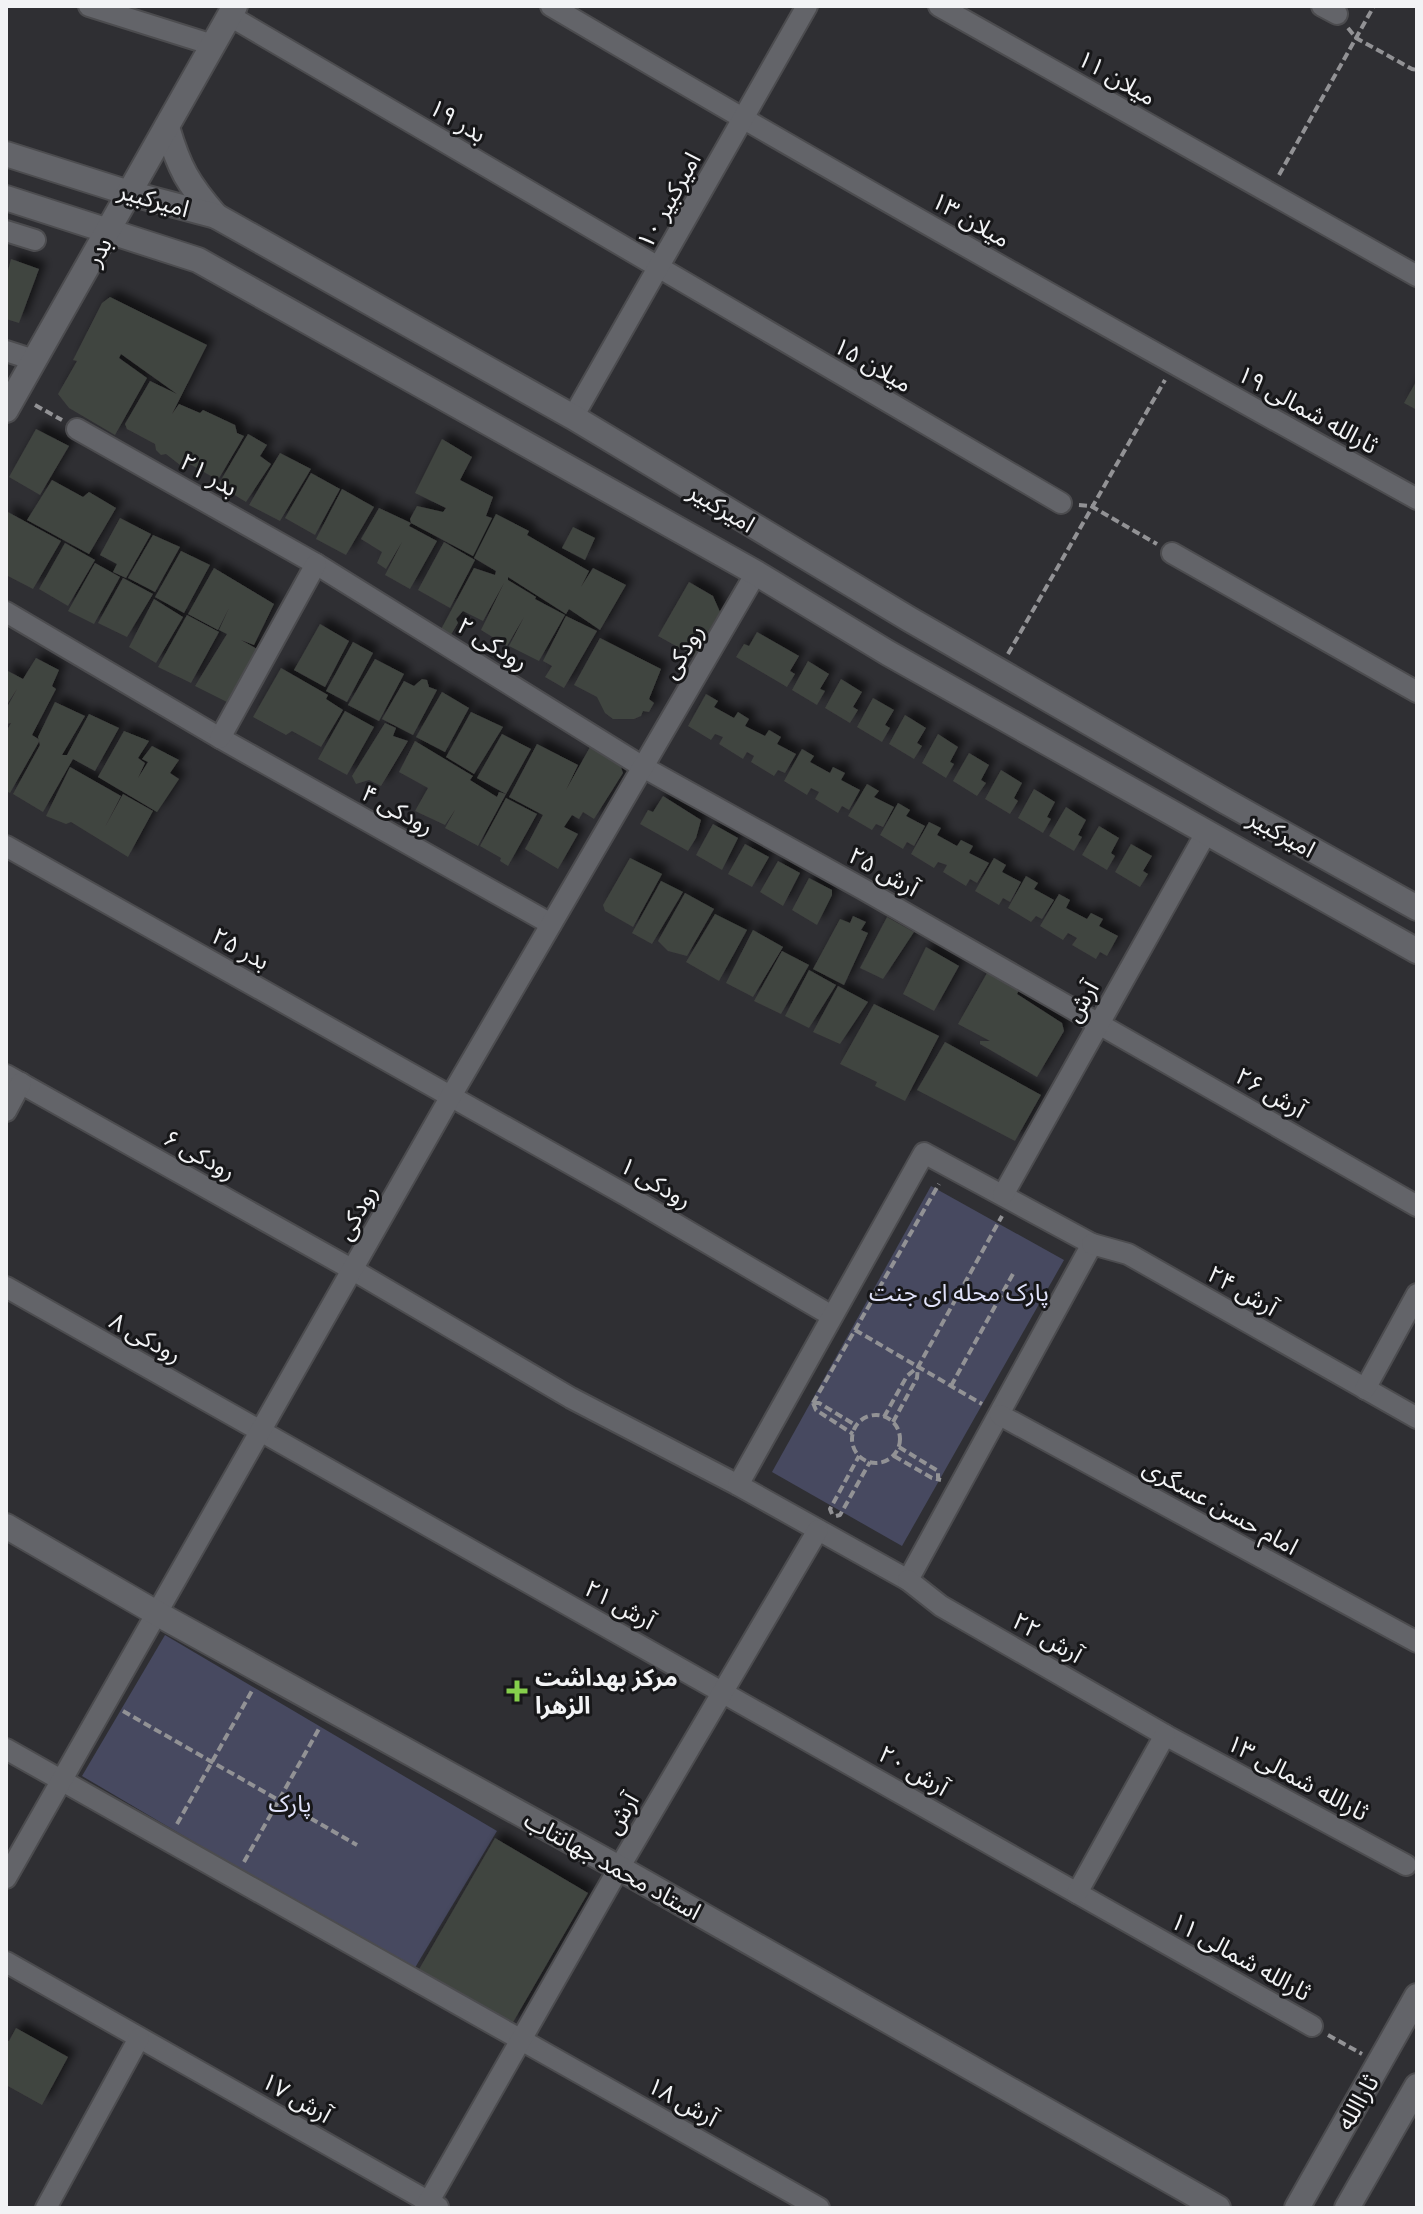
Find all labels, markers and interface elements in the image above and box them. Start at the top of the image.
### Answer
street label: میلان ۱۱ [1072,43,1161,111]
street label: بدر ۱۹ [424,92,492,149]
street label: امیرکبیر ۱۰ [630,147,707,253]
street label: امیرکبیر [114,175,193,223]
street label: میلان ۱۳ [926,185,1015,253]
street label: بدر [78,232,118,272]
street label: میلان ۱۵ [828,330,917,398]
street label: ثارالله شمالی ۱۹ [1233,359,1383,460]
street label: بدر ۲۱ [175,447,243,502]
street label: امیرکبیر [682,476,760,538]
street label: رودکی ۲ [452,610,534,676]
street label: رودکی [655,619,710,684]
street label: رودکی ۴ [357,778,439,841]
street label: امیرکبیر [1242,803,1320,864]
street label: آرش ۲۵ [843,840,925,903]
street label: بدر ۲۵ [207,921,275,976]
street label: آرش [1058,975,1105,1027]
street label: آرش ۲۶ [1231,1061,1312,1124]
street label: رودکی ۶ [159,1123,241,1186]
street label: رودکی ۱ [615,1150,697,1215]
street label: رودکی [330,1180,383,1245]
street label: آرش ۲۴ [1203,1259,1284,1322]
park label: پارک محله ای جنت [869,1278,1049,1308]
street label: رودکی ۸ [105,1306,187,1369]
street label: امام حسن عسگری [1136,1452,1303,1565]
street label: آرش ۲۱ [579,1573,661,1636]
street label: آرش ۲۲ [1008,1606,1089,1669]
place label: مرکز بهداشت الزهرا [535,1663,678,1720]
marker: مرکز بهداشت الزهرا [506,1680,528,1702]
street label: ثارالله شمالی ۱۳ [1222,1728,1373,1827]
street label: آرش ۲۰ [874,1739,955,1802]
street label: آرش [598,1787,645,1839]
park label: پارک [268,1789,312,1819]
street label: استاد محمد جهانتاب [520,1805,706,1926]
street label: ثارالله شمالی ۱۱ [1166,1906,1316,2007]
street label: آرش ۱۷ [257,2066,338,2129]
street label: ثاراالله [1330,2069,1385,2135]
street label: آرش ۱۸ [642,2070,724,2133]

